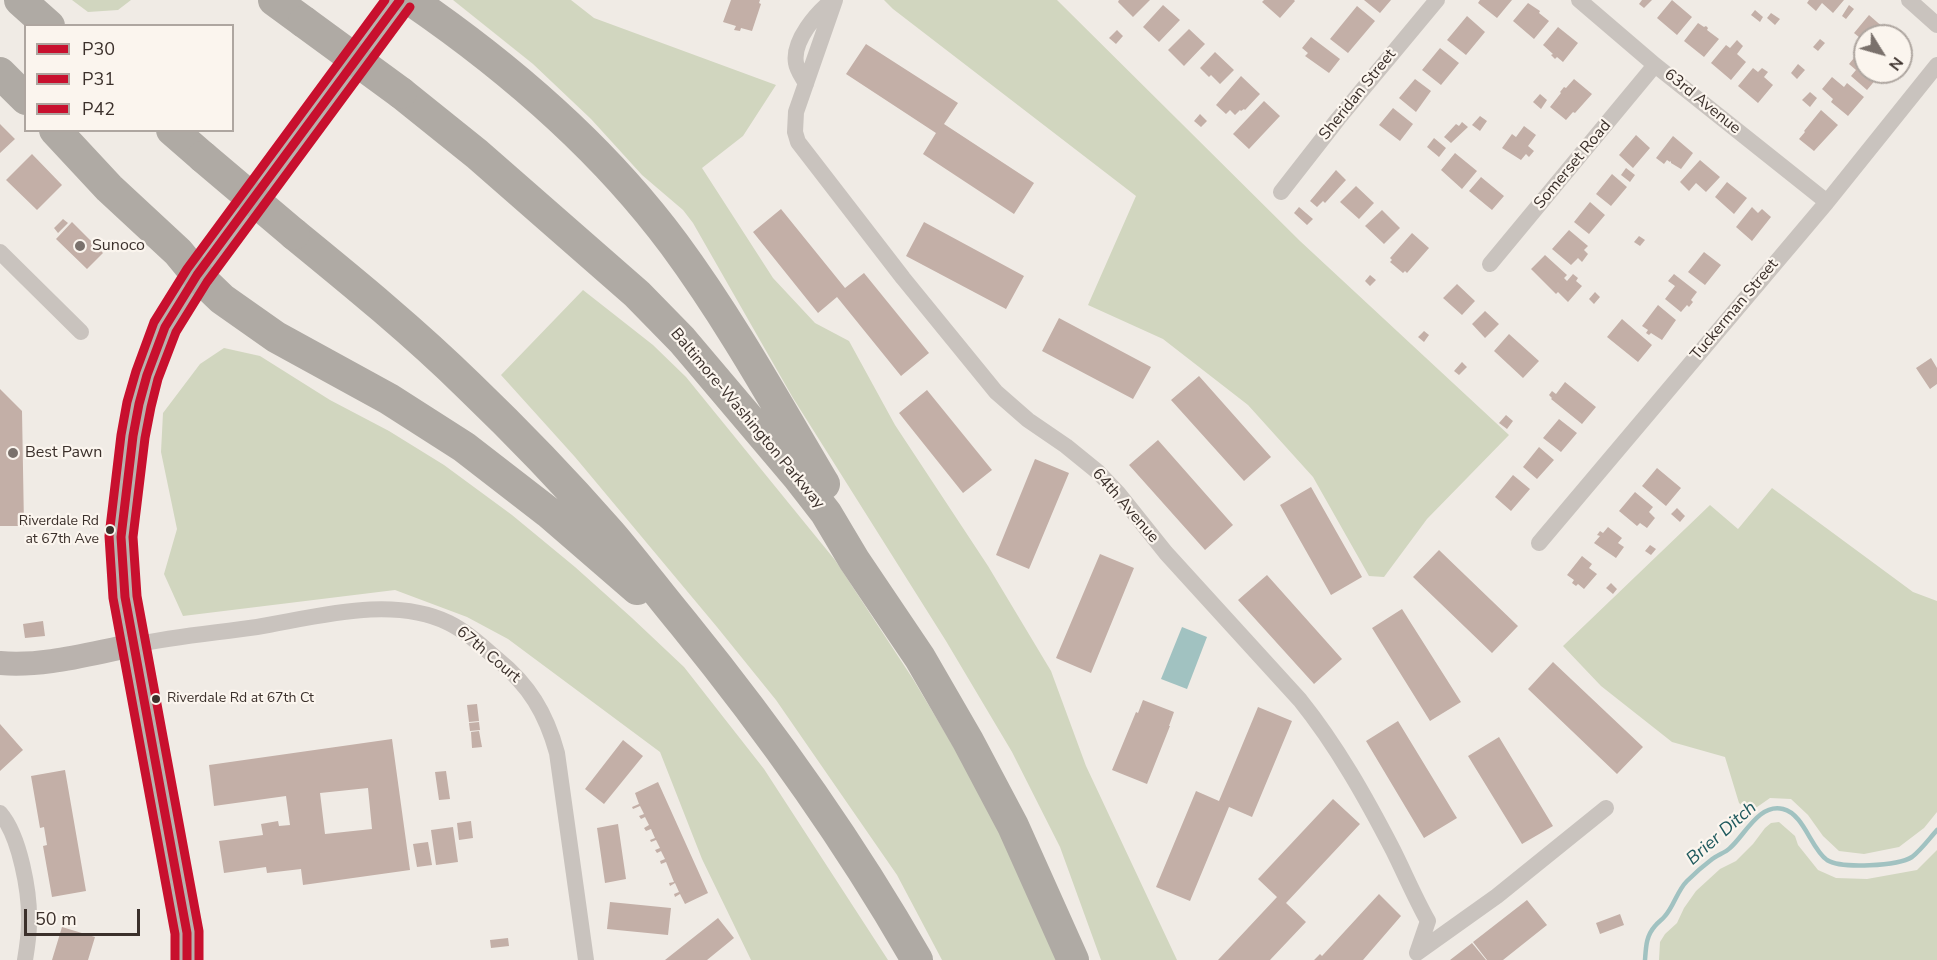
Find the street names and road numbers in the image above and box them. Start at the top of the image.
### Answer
street label: Sheridan Street [1315,46,1401,144]
street label: 63rd Avenue [1660,65,1744,139]
street label: Somerset Road [1530,117,1616,213]
street label: Tuckerman Street [1687,256,1783,364]
street label: Baltimore-Washington Parkway [666,325,828,513]
street label: 64th Avenue [1087,465,1163,547]
street label: 67th Court [452,623,524,687]

